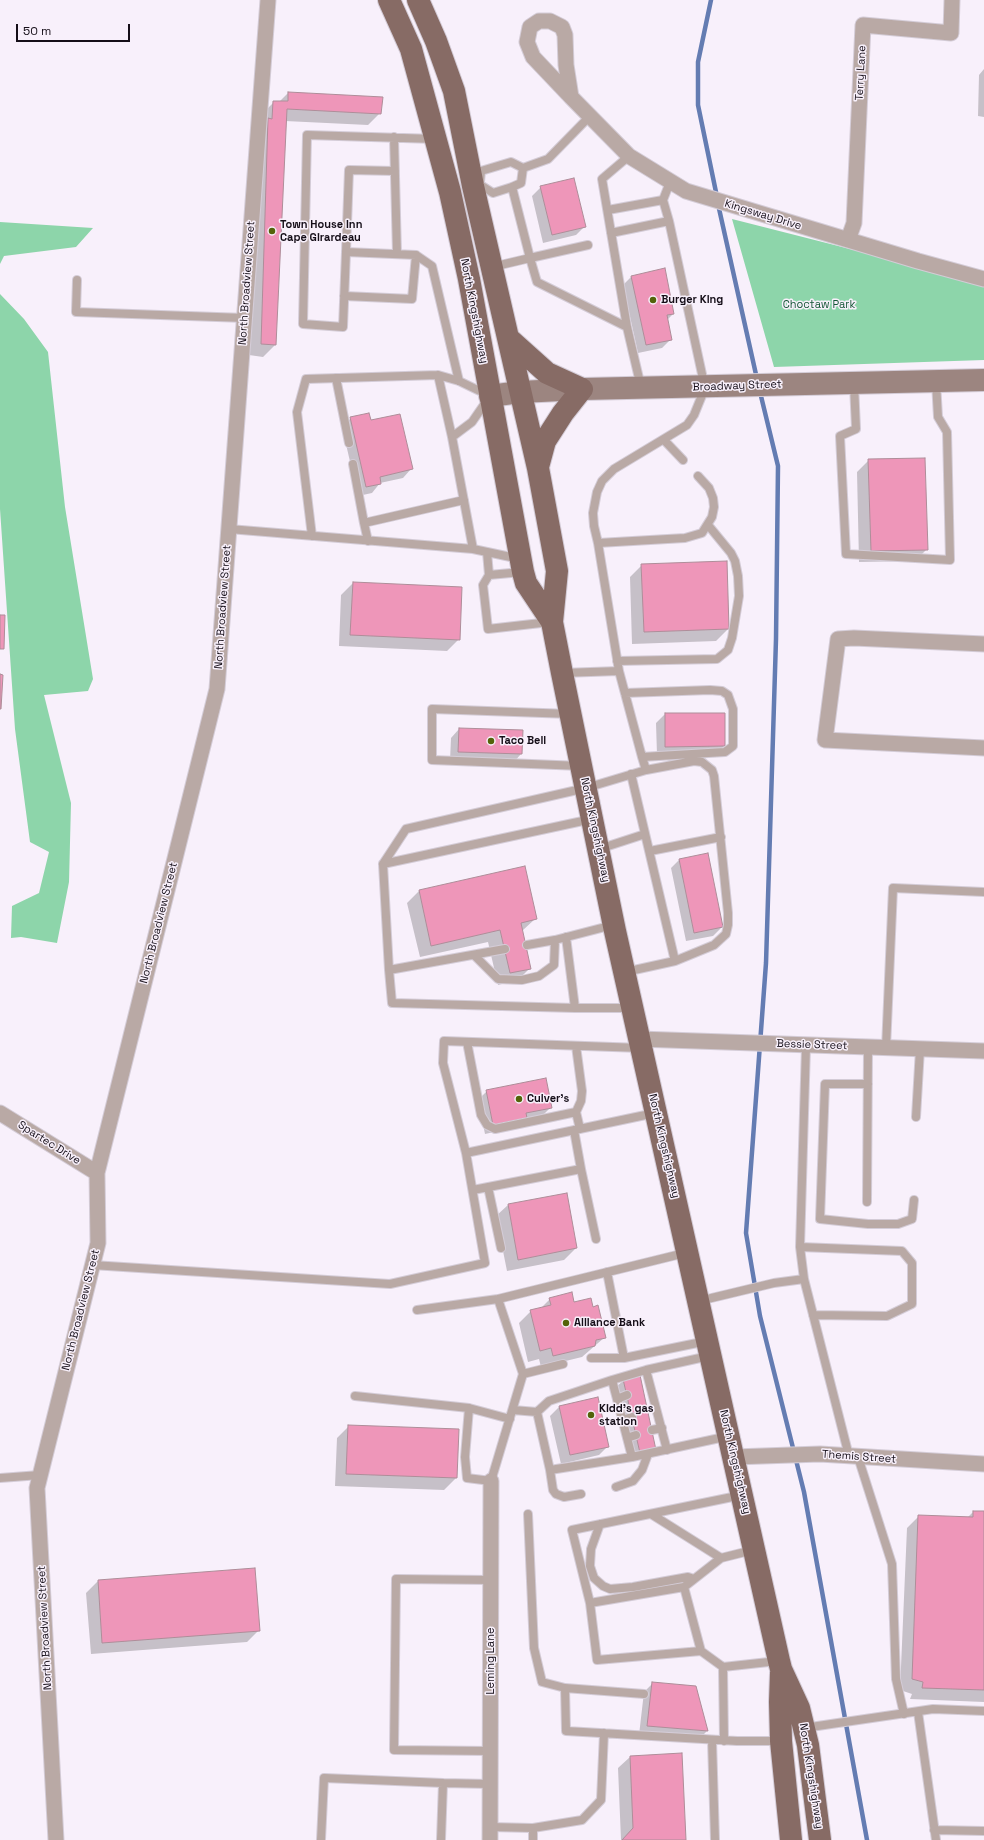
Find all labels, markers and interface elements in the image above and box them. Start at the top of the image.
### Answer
scale bar [18,16,132,42]
text: 50 m [23,23,51,39]
street label: Terry Lane [853,45,869,101]
street label: Kingsway Drive [723,197,803,233]
place label: Town House Inn Cape Girardeau [280,218,362,244]
street label: North Broadview Street [236,220,258,346]
marker: Town House Inn Cape Girardeau [267,226,277,236]
street label: North Kingshighway [457,257,491,365]
place label: Burger King [661,293,723,307]
marker: Burger King [648,295,658,305]
park label: Choctaw Park [783,298,855,312]
street label: Broadway Street [692,378,782,394]
street label: North Broadview Street [212,544,234,670]
place label: Taco Bell [499,734,546,748]
marker: Taco Bell [486,736,496,746]
street label: North Kingshighway [577,776,613,884]
street label: North Broadview Street [138,861,180,985]
street label: Bessie Street [776,1037,848,1053]
place label: Culver's [527,1092,569,1106]
street label: North Kingshighway [646,1093,682,1199]
marker: Culver's [514,1094,524,1104]
street label: Spartec Drive [15,1118,83,1168]
street label: North Broadview Street [60,1248,102,1372]
place label: Alliance Bank [574,1316,645,1330]
marker: Alliance Bank [561,1318,571,1328]
place label: Kidd's gas station [599,1402,654,1428]
street label: North Kingshighway [717,1409,753,1515]
marker: Kidd's gas station [586,1410,596,1420]
street label: Themis Street [822,1448,896,1466]
street label: North Broadview Street [35,1566,55,1690]
street label: Leming Lane [484,1628,498,1694]
street label: North Kingshighway [796,1722,826,1830]

